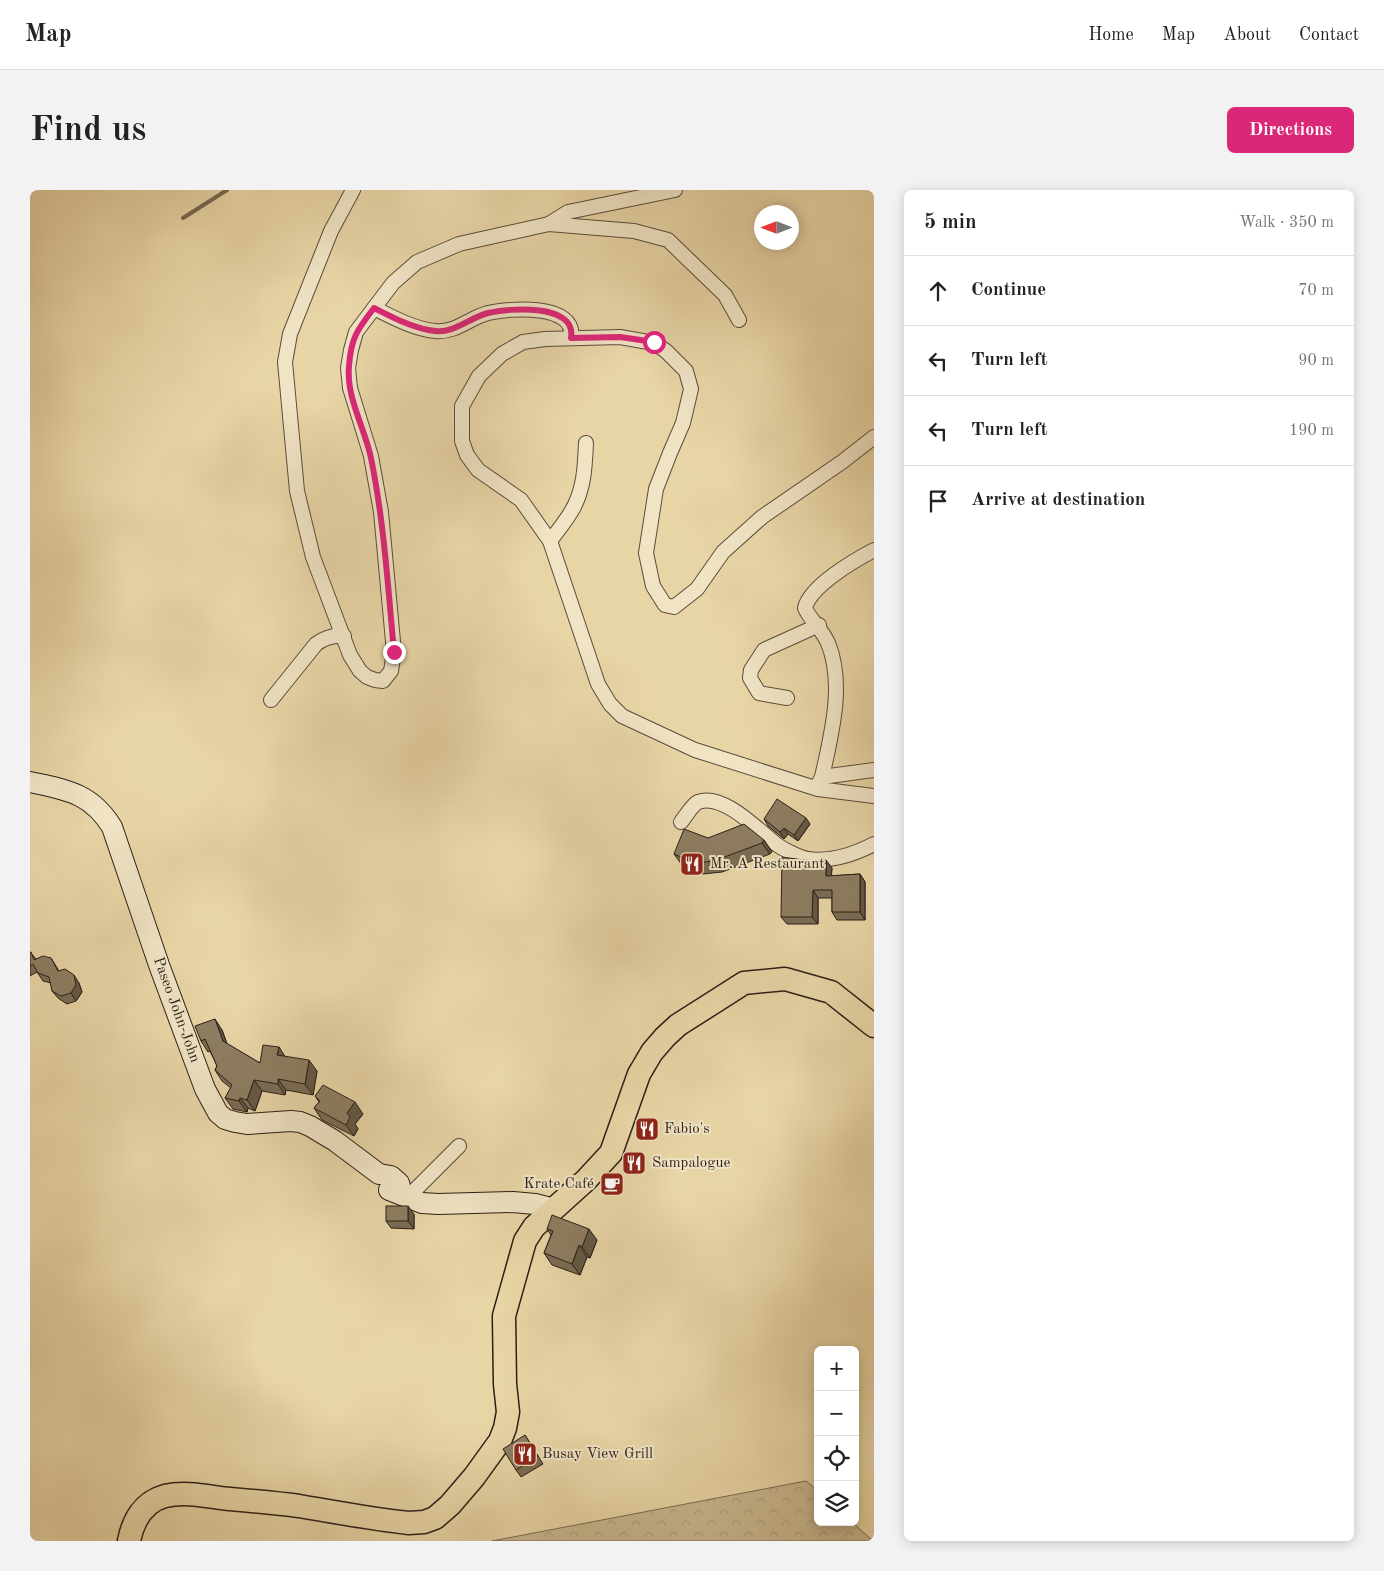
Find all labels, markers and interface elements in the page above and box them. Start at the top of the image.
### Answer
text: Map [25,23,72,47]
text: Home [1088,26,1134,44]
text: Map [1162,26,1195,44]
text: About [1223,26,1271,44]
text: Contact [1299,26,1359,44]
button: Directions [1227,107,1354,153]
text: Find us [30,113,146,148]
north arrow [754,205,799,250]
text: 5 min [924,212,977,233]
text: Walk · 350 m [1239,215,1334,231]
icon: ahead [924,277,952,305]
text: Continue [971,281,1046,300]
text: 70 m [1298,283,1334,299]
route start [643,331,666,354]
icon: left [924,347,952,375]
text: Turn left [971,351,1048,370]
text: 90 m [1298,353,1334,369]
icon: left [924,417,952,445]
text: Turn left [971,421,1048,440]
text: 190 m [1289,423,1334,439]
icon: arrive [924,487,952,515]
text: Arrive at destination [971,491,1145,510]
route end [383,641,406,664]
restaurant icon: Mr. A Restaurant [679,851,705,877]
place label: Mr. A Restaurant [710,857,825,872]
street label: Paseo John-John [150,955,202,1065]
restaurant icon: Fabio's [634,1116,660,1142]
place label: Fabio's [664,1122,710,1137]
restaurant icon: Sampalogue [621,1150,647,1176]
place label: Sampalogue [652,1156,730,1171]
cafe icon: Krate Café [599,1171,625,1197]
place label: Krate Café [523,1177,594,1192]
map controls [814,1346,859,1526]
button: + [814,1346,859,1391]
button: − [814,1391,859,1436]
button: locate [814,1436,859,1481]
restaurant icon: Busay View Grill [512,1441,538,1467]
place label: Busay View Grill [542,1447,653,1462]
button: layers [814,1481,859,1526]

